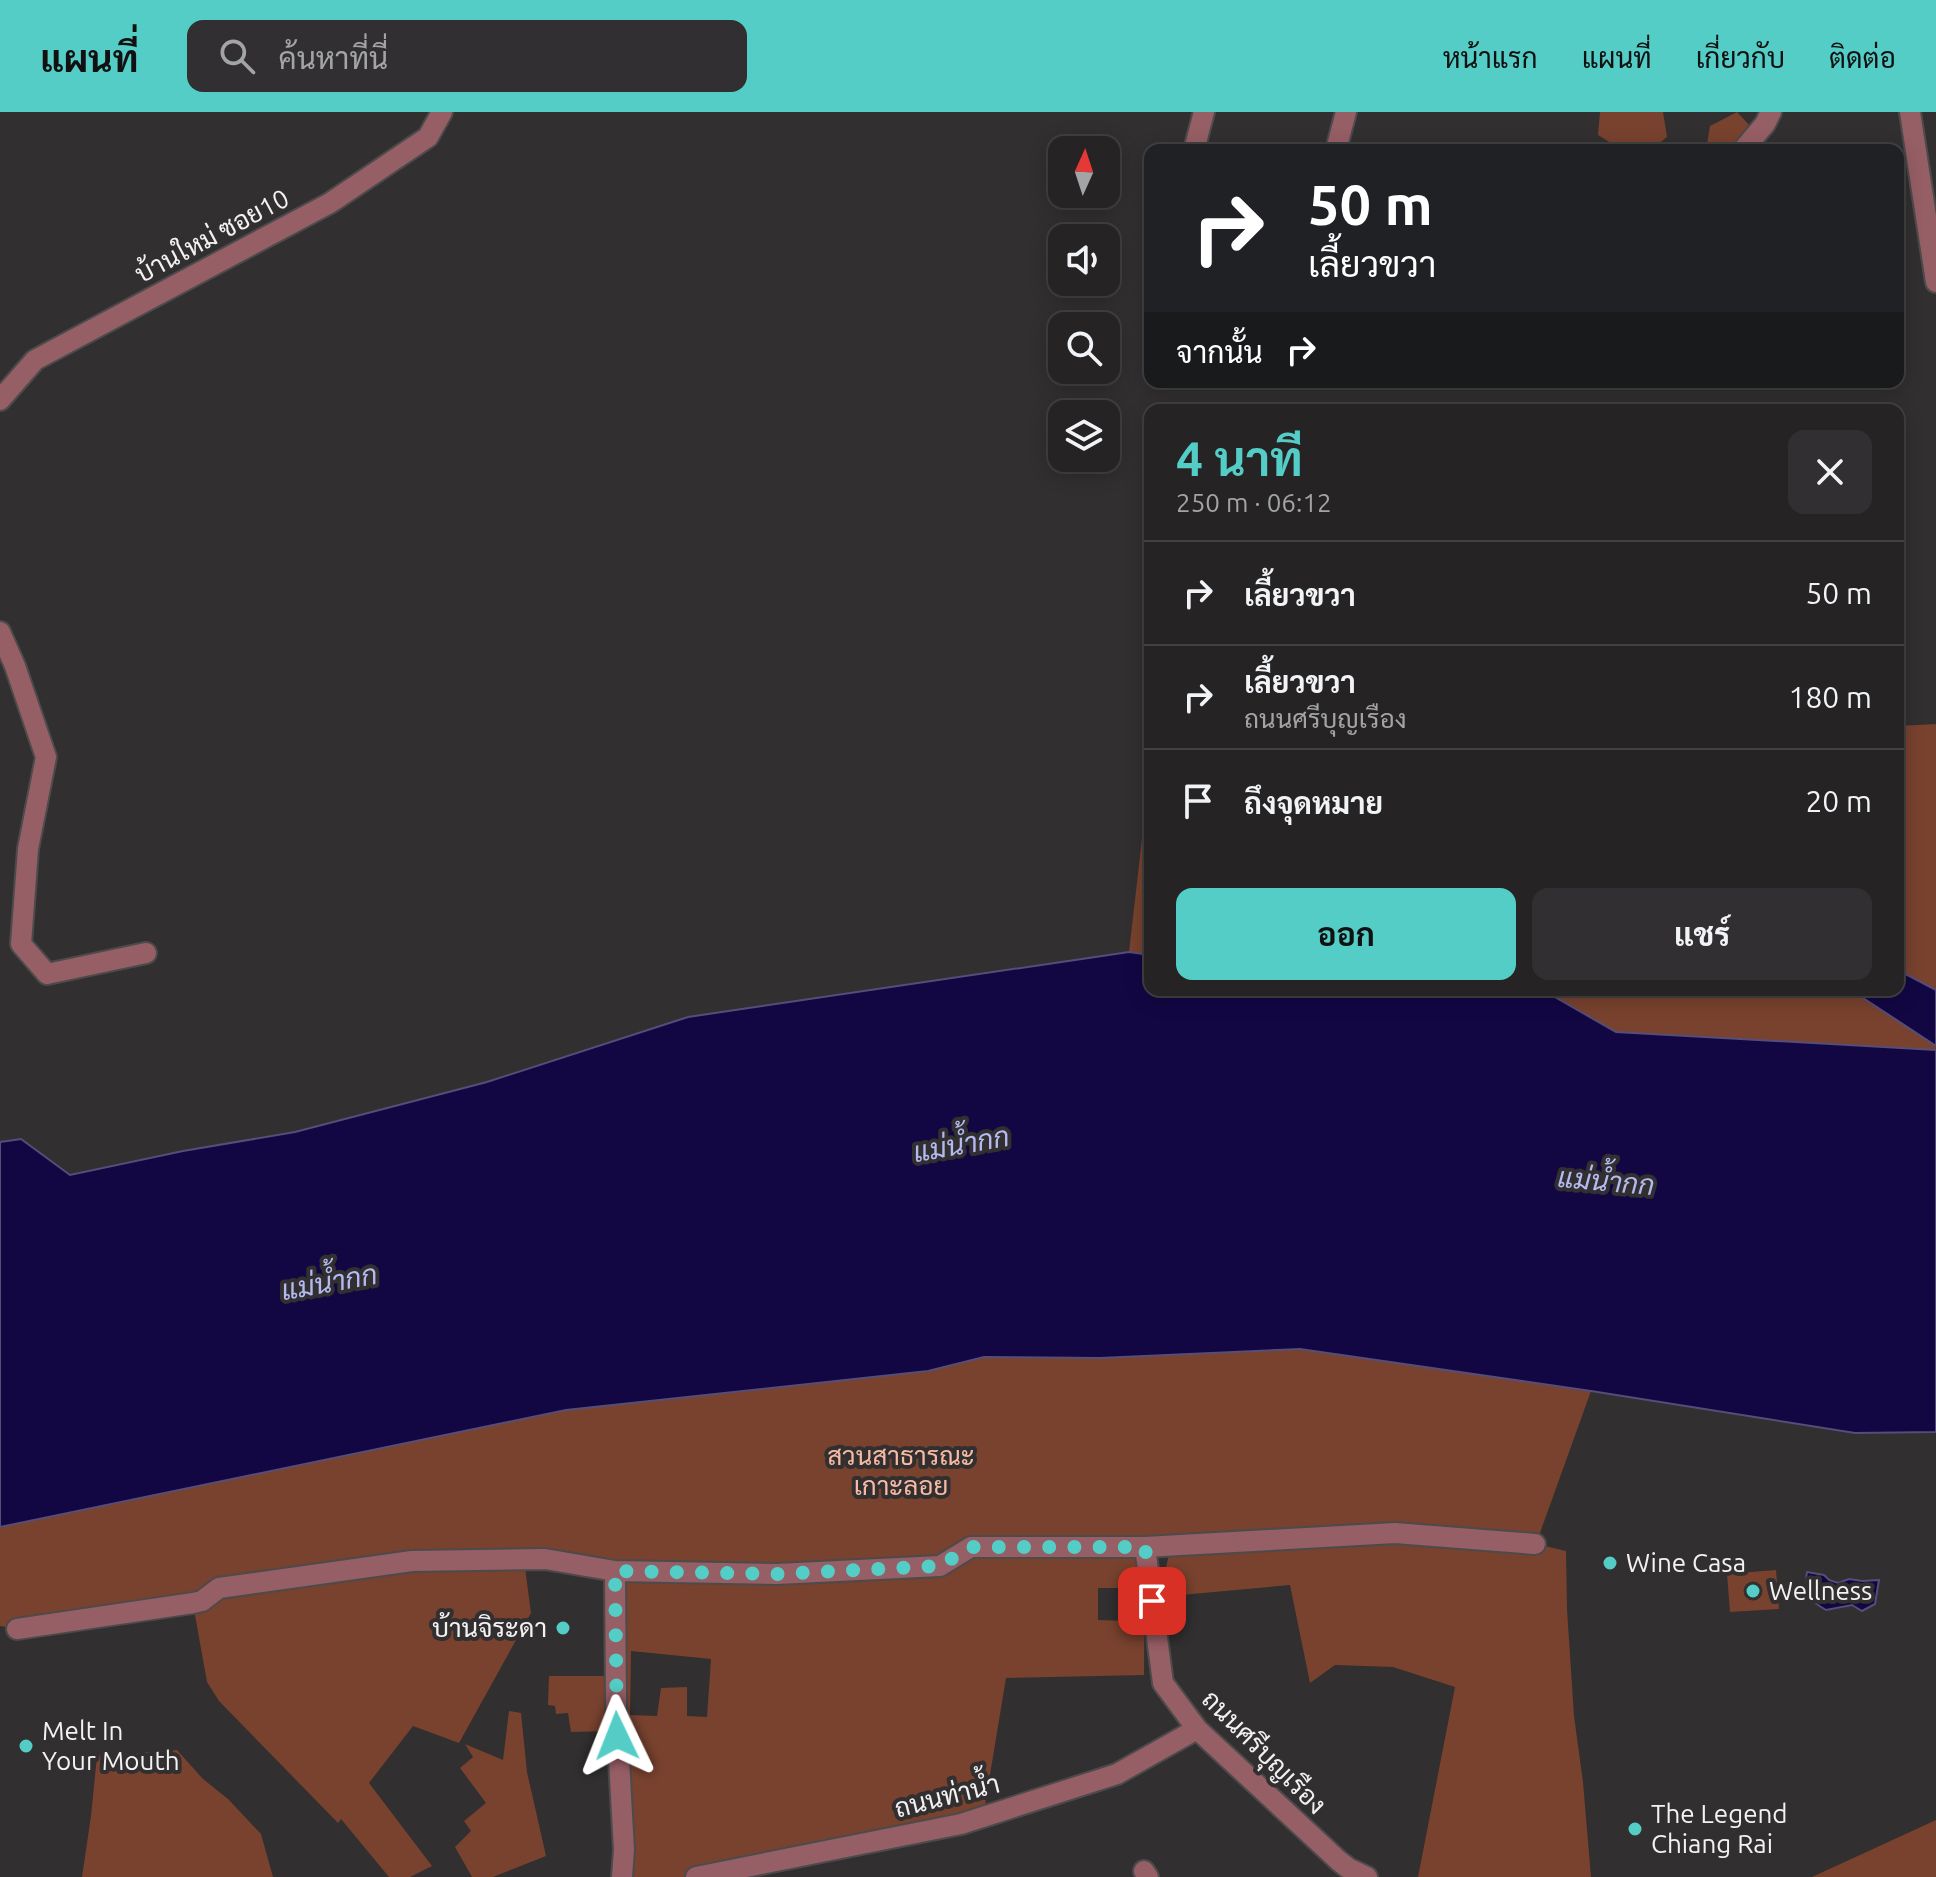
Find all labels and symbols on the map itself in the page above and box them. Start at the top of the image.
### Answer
north arrow [1048,136,1120,208]
street label: บ้านใหม่ ซอย10 [130,182,293,288]
water label: แม่น้ำกก [909,1112,1011,1167]
water label: แม่น้ำกก [1556,1153,1656,1200]
water label: แม่น้ำกก [277,1250,379,1305]
park label: สวนสาธารณะ เกาะลอย [827,1441,975,1500]
place label: Wine Casa [1626,1548,1746,1577]
marker: Wine Casa [1601,1554,1619,1572]
pin [1118,1567,1186,1635]
place label: Wellness [1769,1576,1872,1605]
marker: Wellness [1744,1582,1762,1600]
place label: บ้านจิระดา [432,1612,547,1642]
marker: บ้านจิระดา [554,1619,572,1637]
street label: ถนนศรีบุญเรือง [1194,1683,1333,1822]
position arrow [575,1694,659,1778]
place label: Melt In Your Mouth [42,1716,180,1775]
marker: Melt In Your Mouth [17,1737,35,1755]
street label: ถนนท่าน้ำ [890,1763,1002,1823]
place label: The Legend Chiang Rai [1651,1799,1788,1858]
marker: The Legend Chiang Rai [1626,1820,1644,1838]

